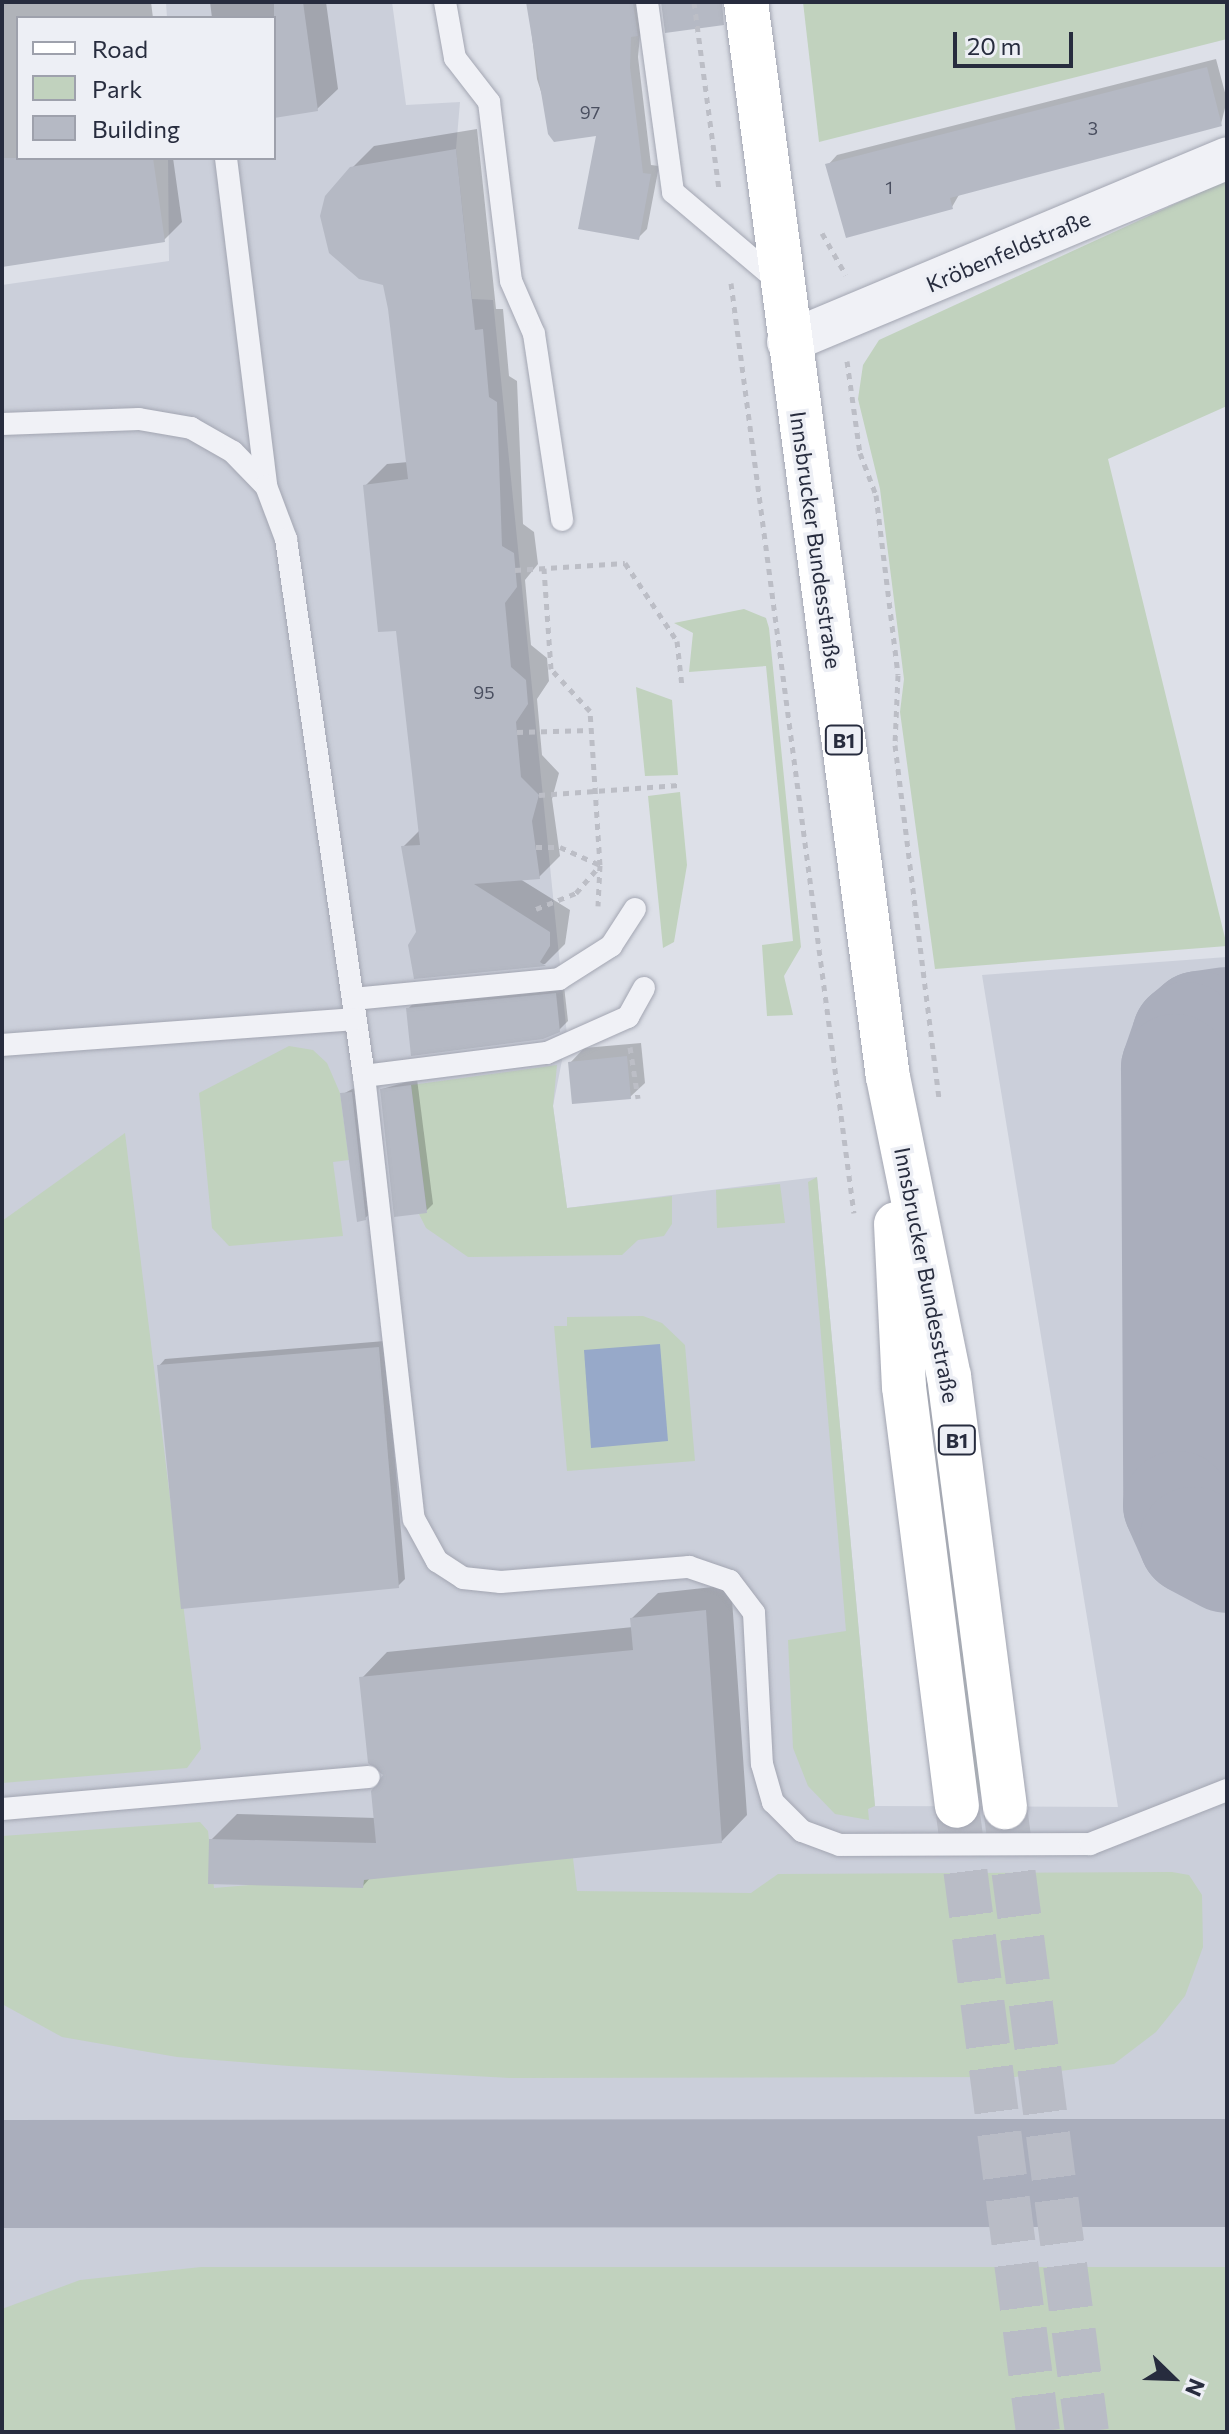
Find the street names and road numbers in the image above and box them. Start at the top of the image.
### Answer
street label: Kröbenfeldstraße [922,205,1094,297]
street label: Innsbrucker Bundesstraße [785,410,847,670]
road number: B1 [824,724,864,756]
street label: Innsbrucker Bundesstraße [889,1145,965,1405]
road number: B1 [937,1424,977,1456]

